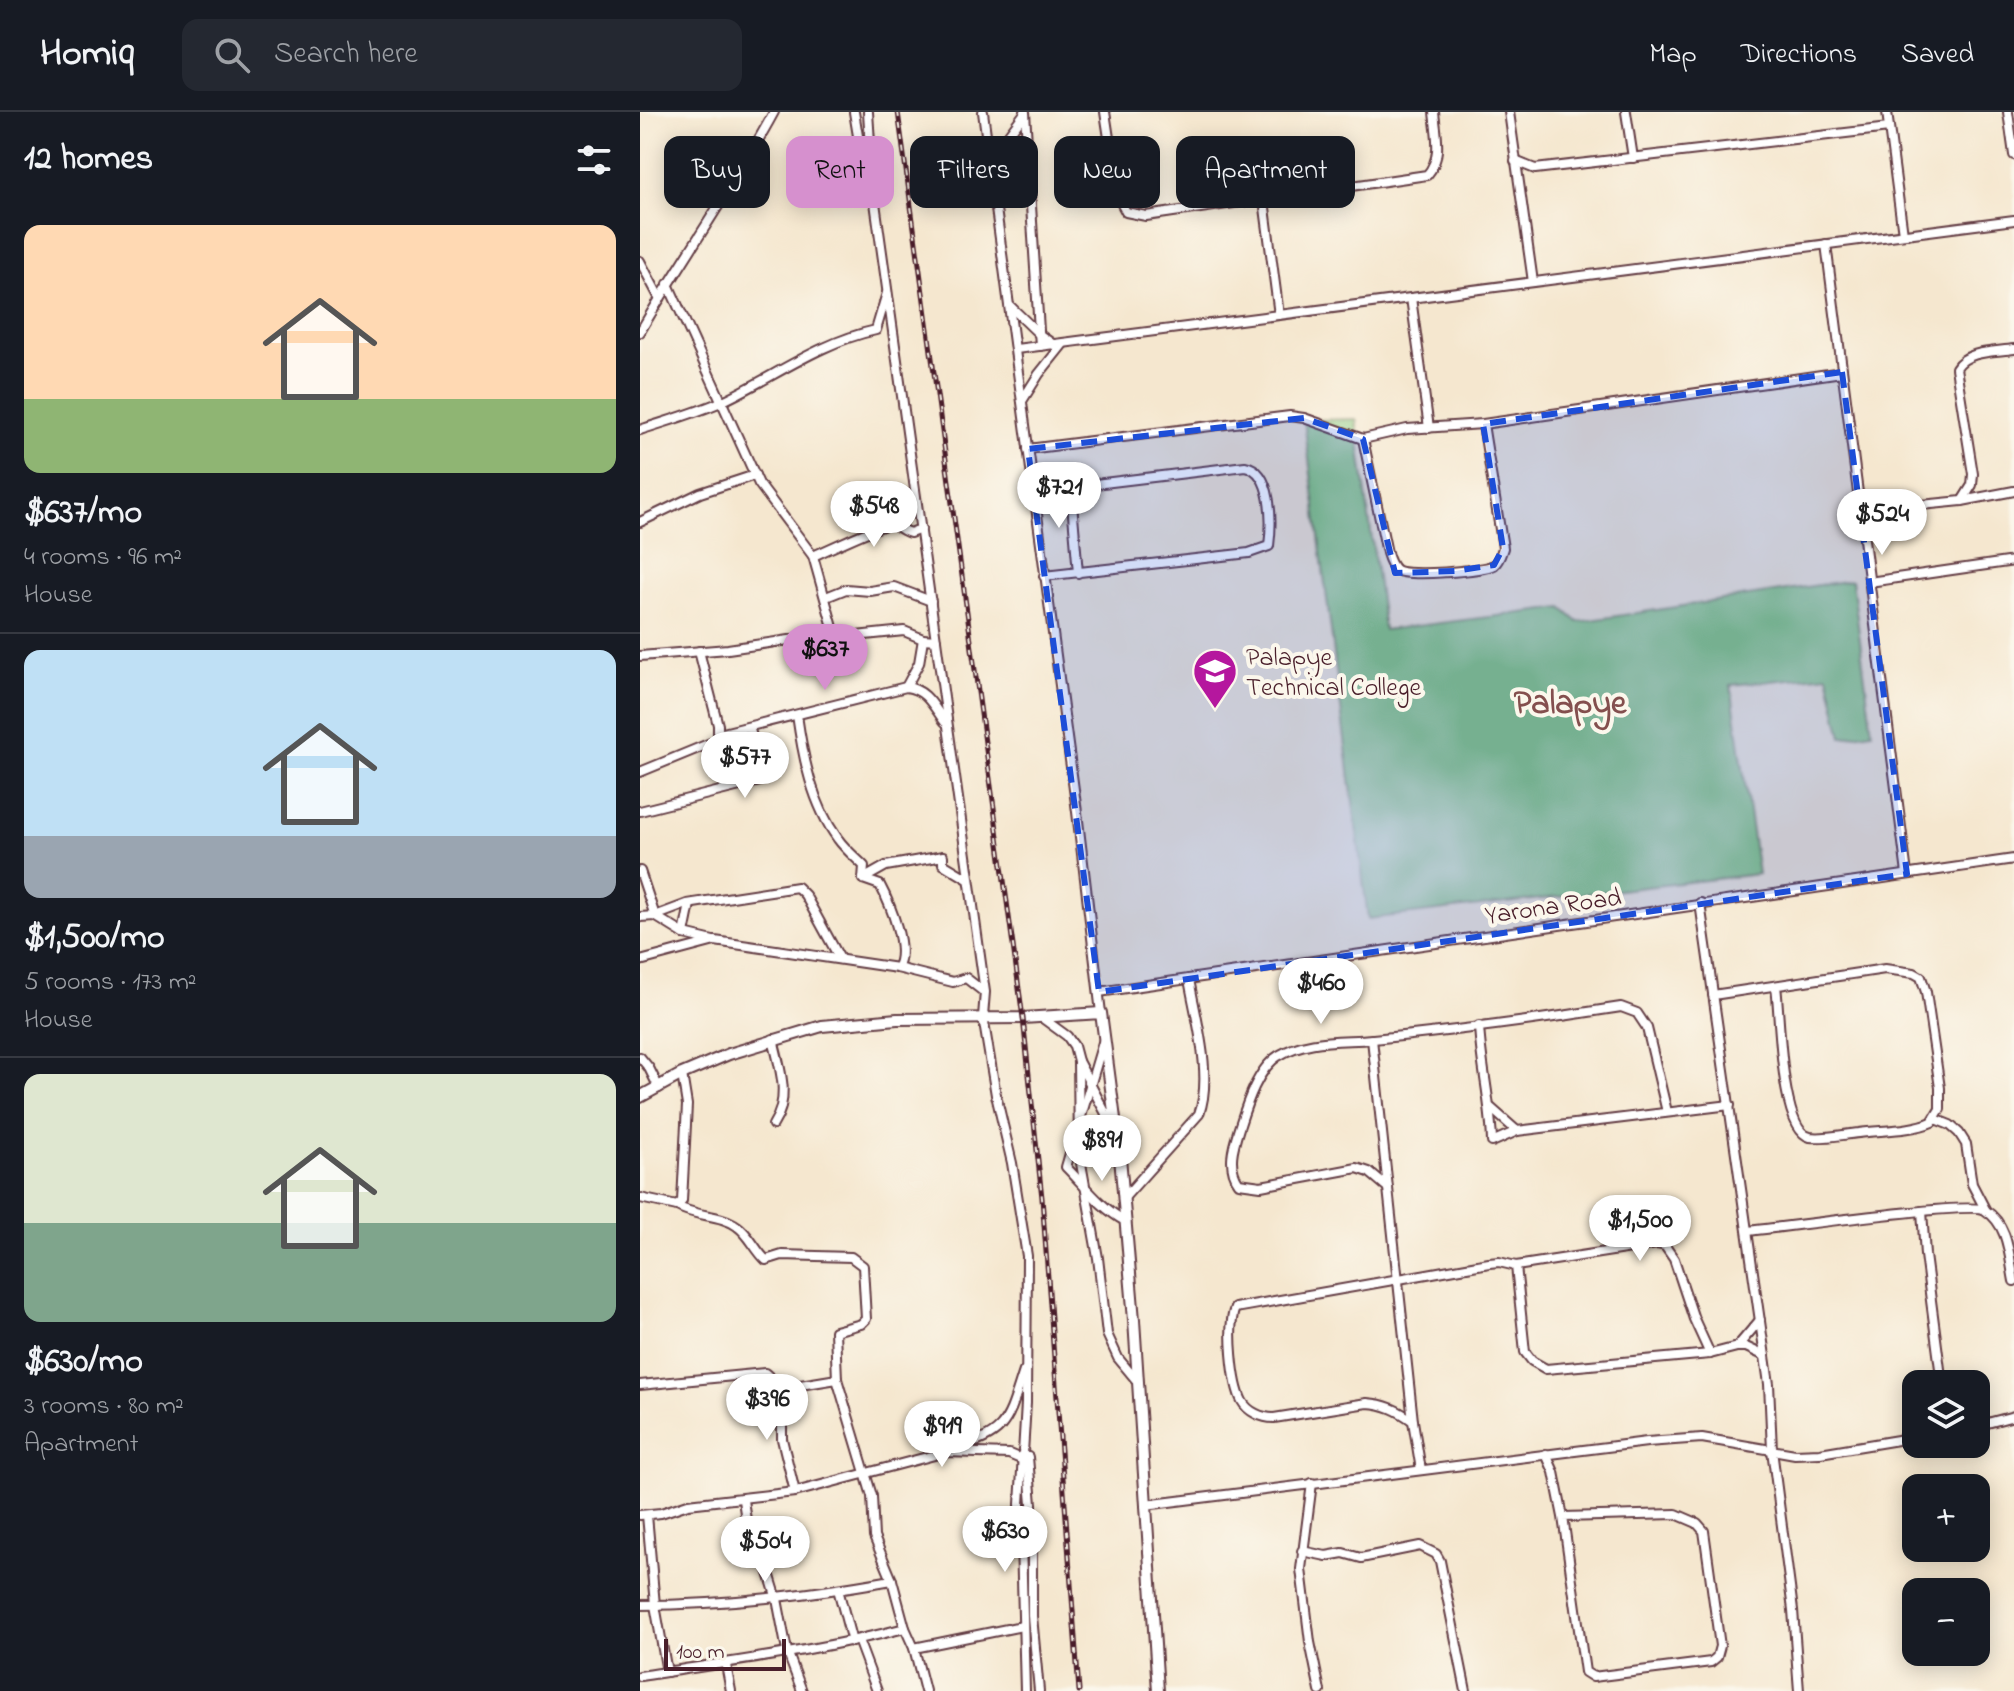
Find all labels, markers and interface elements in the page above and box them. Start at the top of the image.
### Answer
search box [182,19,742,91]
text: Homiq [40,27,134,83]
icon: search [210,33,254,77]
text: Search here [274,33,418,77]
text: Map [1649,35,1697,76]
text: Directions [1741,35,1857,76]
text: Saved [1901,35,1974,76]
text: 12 homes [24,135,153,185]
chip: Buy [664,136,770,208]
chip: Rent [786,136,894,208]
chip: Filters [910,136,1038,208]
chip: New [1054,136,1160,208]
chip: Apartment [1176,136,1355,208]
icon: filters [572,138,616,182]
icon: home [248,277,392,421]
pin: $721 [1012,462,1106,530]
text: $721 [1035,469,1083,507]
pin: $548 [827,481,921,549]
text: $548 [848,488,900,526]
text: $637/mo [24,489,142,539]
pin: $524 [1835,489,1929,557]
text: $524 [1855,496,1909,534]
text: 4 rooms · 96 m² [24,539,182,577]
text: House [24,577,92,615]
pin: $637 [778,624,872,692]
text: $637 [801,631,849,669]
place label: Palapye Technical College [1246,640,1421,708]
school or university icon: Palapye Technical College [1191,647,1239,710]
district label: Palapye [1514,680,1627,731]
icon: home [248,702,392,846]
pin: $577 [698,732,792,800]
text: $577 [719,739,771,777]
street label: Yarona Road [1483,880,1625,936]
text: $1,500/mo [24,914,165,964]
pin: $460 [1274,958,1368,1026]
text: 5 rooms · 173 m² [24,964,197,1002]
text: $460 [1296,965,1346,1003]
text: House [24,1002,92,1040]
pin: $891 [1055,1115,1149,1183]
text: $891 [1081,1122,1123,1160]
icon: home [248,1126,392,1270]
pin: $1,500 [1575,1195,1705,1263]
text: $1,500 [1607,1202,1673,1240]
text: $630/mo [24,1338,143,1388]
map controls [1902,1370,1990,1666]
button: layers [1902,1370,1990,1458]
pin: $396 [720,1374,814,1442]
text: $396 [744,1381,790,1419]
text: 3 rooms · 80 m² [24,1388,184,1426]
pin: $919 [895,1401,989,1469]
text: $919 [922,1408,962,1446]
text: Apartment [24,1426,138,1464]
button: + [1902,1474,1990,1562]
pin: $630 [958,1506,1052,1574]
text: $630 [980,1513,1030,1551]
pin: $504 [718,1516,812,1584]
text: $504 [739,1523,791,1561]
button: − [1902,1578,1990,1666]
scale bar [664,1635,786,1671]
text: 100 m [676,1637,725,1669]

